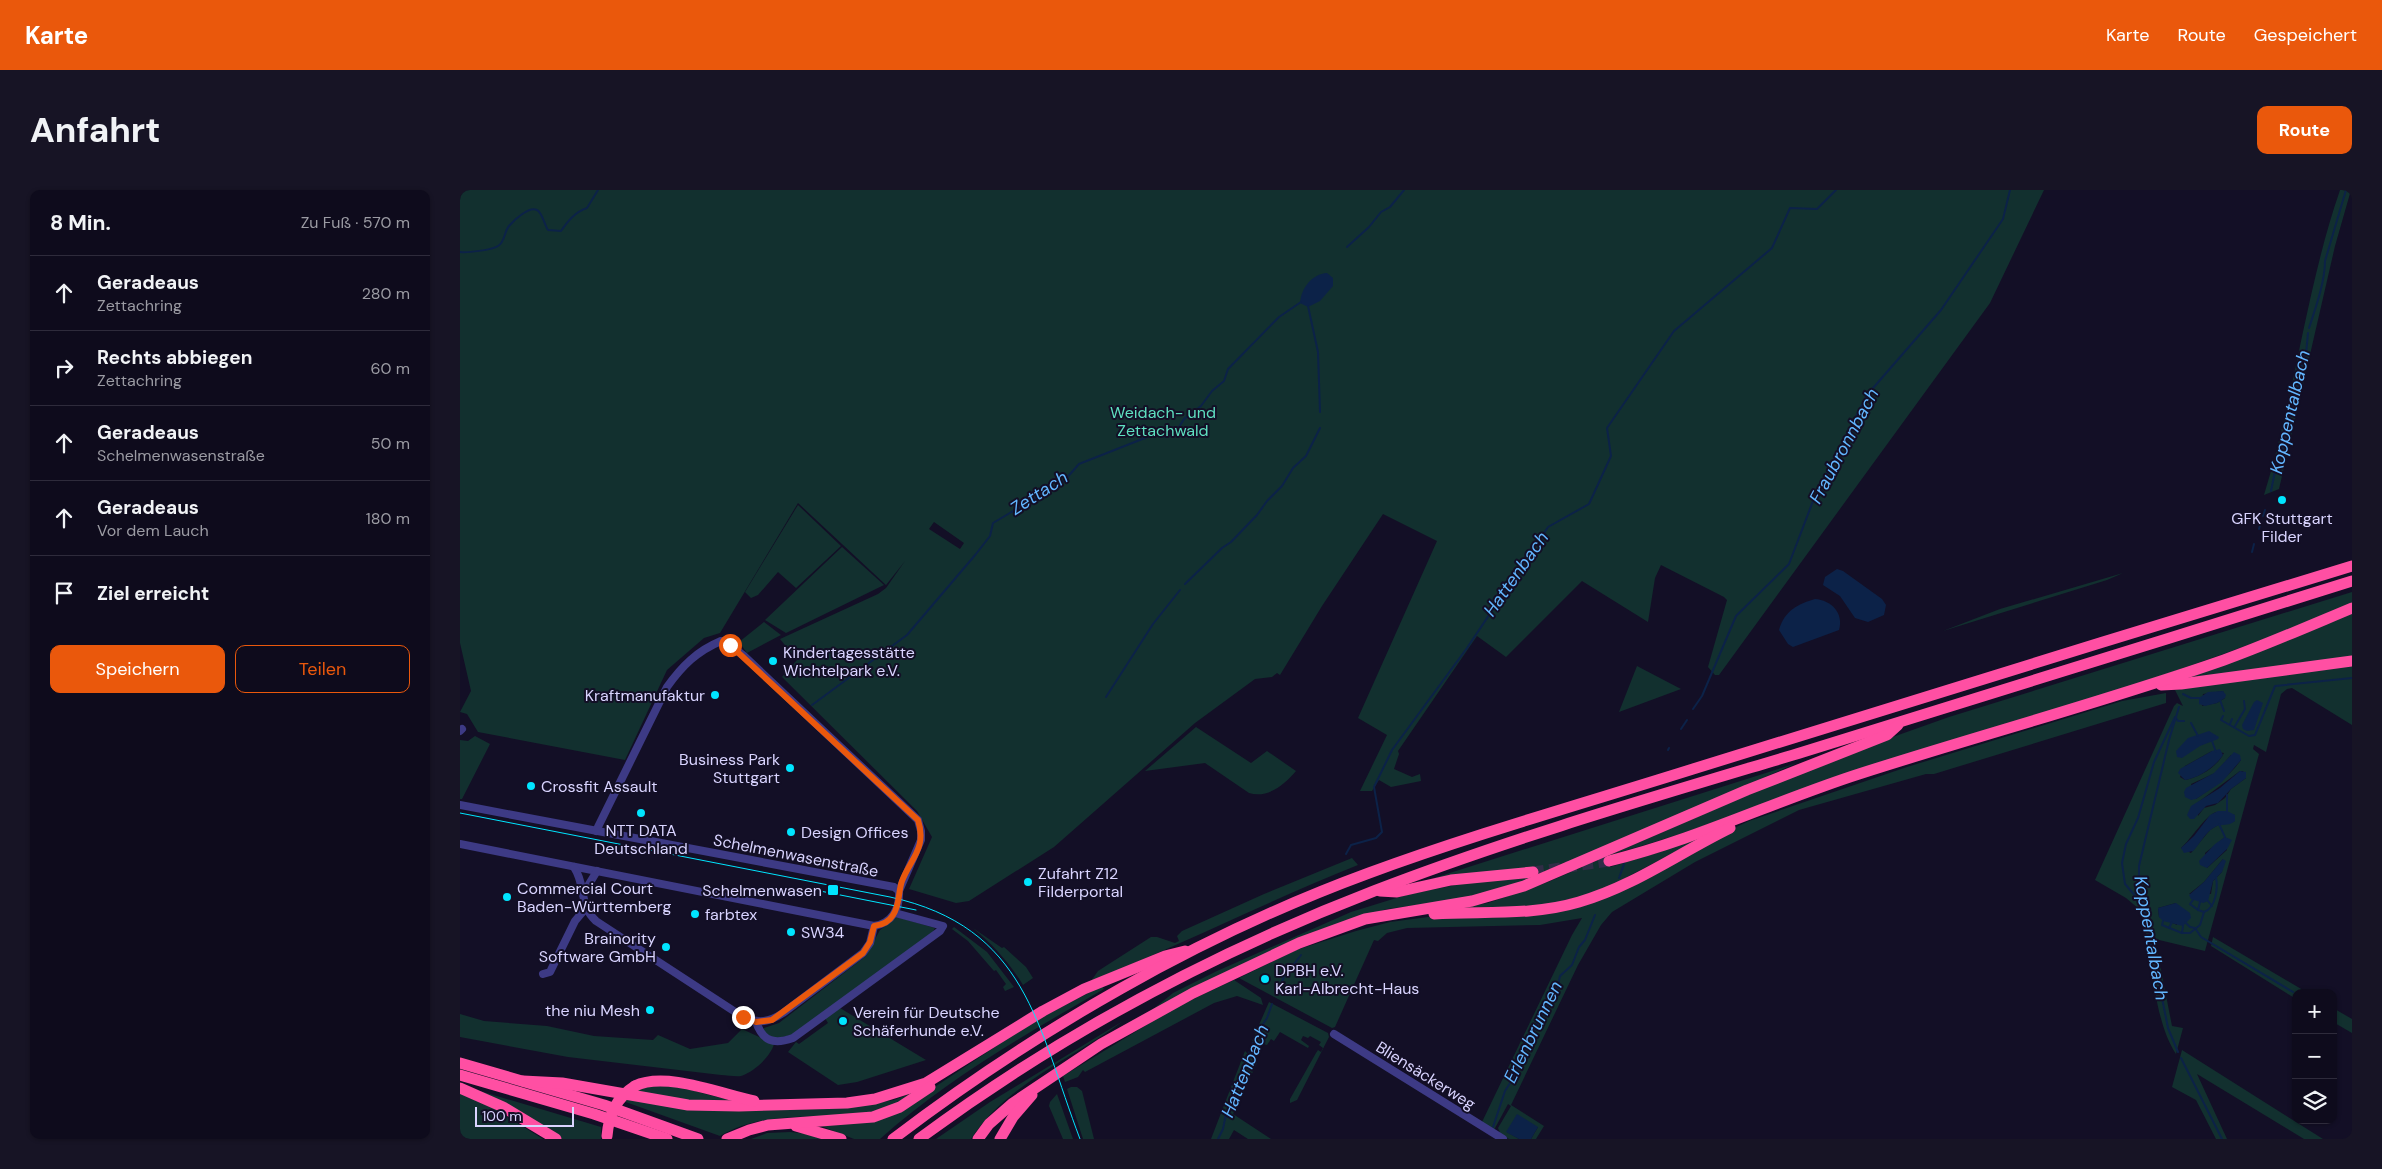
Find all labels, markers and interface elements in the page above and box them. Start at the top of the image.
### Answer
text: Karte [25,20,88,51]
text: Karte [2106,23,2150,47]
text: Route [2178,23,2226,47]
text: Gespeichert [2254,23,2357,47]
button: Route [2257,106,2352,154]
text: Anfahrt [30,107,160,153]
text: 8 Min. [50,209,111,237]
text: Zu Fuß · 570 m [301,212,410,233]
text: Geradeaus [97,270,199,295]
icon: ahead [50,279,78,307]
text: 280 m [362,283,410,304]
text: Zettachring [97,295,182,316]
text: Rechts abbiegen [97,345,252,370]
water label: Koppentalbach [2264,348,2316,476]
icon: right [50,354,78,382]
text: 60 m [370,358,410,379]
text: Zettachring [97,370,182,391]
water label: Fraubronnbach [1804,384,1884,508]
park label: Weidach- und Zettachwald [1110,402,1216,441]
text: Geradeaus [97,420,199,445]
icon: ahead [50,429,78,457]
text: 50 m [371,433,410,454]
text: Schelmenwasenstraße [97,445,265,466]
water label: Zettach [1005,465,1073,521]
marker: GFK Stuttgart Filder [2276,494,2288,506]
text: Geradeaus [97,495,199,520]
icon: ahead [50,504,78,532]
text: 180 m [366,508,410,529]
place label: GFK Stuttgart Filder [2231,508,2333,547]
text: Vor dem Lauch [97,520,209,541]
water label: Hattenbach [1478,527,1554,621]
icon: arrive [50,579,78,607]
text: Ziel erreicht [97,581,209,606]
route start [719,634,742,657]
place label: Kindertagesstätte Wichtelpark e.V. [783,642,915,681]
button: Speichern [50,645,225,693]
button: Teilen [235,645,410,693]
marker: Kindertagesstätte Wichtelpark e.V. [767,655,779,667]
place label: Kraftmanufaktur [585,685,705,706]
marker: Kraftmanufaktur [709,689,721,701]
place label: Business Park Stuttgart [679,749,780,788]
marker: Business Park Stuttgart [784,762,796,774]
place label: Crossfit Assault [541,776,658,797]
marker: Crossfit Assault [525,780,537,792]
marker: NTT DATA Deutschland [635,807,647,819]
place label: NTT DATA Deutschland [594,820,688,859]
place label: Design Offices [801,822,908,843]
marker: Design Offices [785,826,797,838]
street label: Schelmenwasenstraße [712,829,880,882]
place label: Zufahrt Z12 Filderportal [1038,863,1123,902]
water label: Koppentalbach [2128,874,2174,1002]
marker: Zufahrt Z12 Filderportal [1022,876,1034,888]
place label: Commercial Court Baden-Württemberg [517,878,672,917]
place label: Schelmenwasen [702,880,822,901]
marker: Schelmenwasen [826,883,840,897]
marker: Commercial Court Baden-Württemberg [501,891,513,903]
place label: farbtex [705,904,757,925]
marker: farbtex [689,908,701,920]
place label: SW34 [801,922,845,943]
marker: SW34 [785,926,797,938]
place label: Brainority Software GmbH [539,928,656,967]
marker: Brainority Software GmbH [660,941,672,953]
place label: DPBH e.V. Karl-Albrecht-Haus [1275,960,1419,999]
marker: DPBH e.V. Karl-Albrecht-Haus [1259,973,1271,985]
water label: Erlenbrunnen [1498,977,1568,1087]
map controls [2292,989,2337,1124]
button: + [2292,989,2337,1034]
place label: the niu Mesh [545,1000,640,1021]
place label: Verein für Deutsche Schäferhunde e.V. [853,1002,1000,1041]
marker: the niu Mesh [644,1004,656,1016]
route end [732,1006,755,1029]
marker: Verein für Deutsche Schäferhunde e.V. [837,1015,849,1027]
water label: Hattenbach [1215,1021,1275,1121]
button: − [2292,1034,2337,1079]
street label: Bliensäckerweg [1372,1036,1480,1114]
button: layers [2292,1079,2337,1124]
scale bar [475,1104,574,1127]
text: 100 m [482,1107,522,1125]

